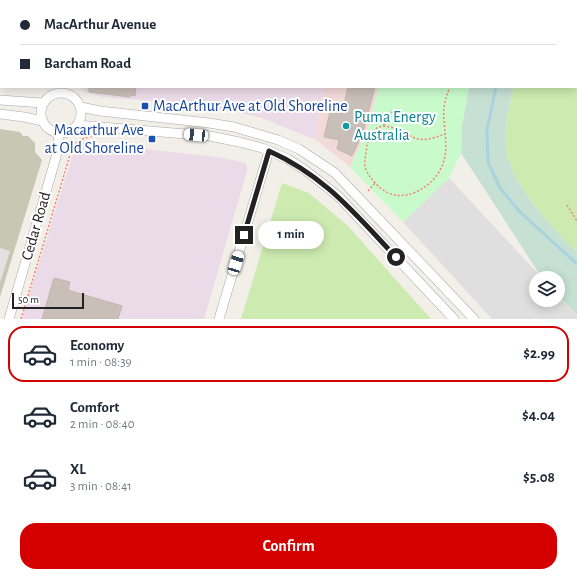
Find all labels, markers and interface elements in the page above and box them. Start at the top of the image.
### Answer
text: MacArthur Avenue [44,17,156,32]
text: Barcham Road [44,56,131,71]
place label: MacArthur Ave at Old Shoreline [153,98,348,114]
marker: MacArthur Ave at Old Shoreline [140,101,150,111]
place label: Puma Energy Australia [354,109,436,143]
marker: Puma Energy Australia [341,121,351,131]
place label: Macarthur Ave at Old Shoreline [44,122,144,156]
car [184,128,208,142]
marker: Macarthur Ave at Old Shoreline [147,134,157,144]
street label: Cedar Road [19,190,53,262]
callout: 1 min [258,221,324,249]
route end [235,226,253,244]
text: 1 min [277,228,305,241]
route start [387,248,405,266]
car [227,250,245,276]
map controls [529,271,565,307]
button: layers [529,271,565,307]
scale bar [12,291,84,310]
text: 50 m [18,294,39,305]
icon: car [22,336,58,372]
text: Economy [70,338,124,353]
text: $2.99 [523,346,555,361]
text: 1 min · 08:39 [70,356,132,369]
icon: car [22,398,58,434]
text: Comfort [70,400,119,415]
text: $4.04 [522,408,555,423]
text: 2 min · 08:40 [70,418,135,431]
icon: car [22,460,58,496]
text: XL [70,462,86,477]
text: $5.08 [523,470,555,485]
text: 3 min · 08:41 [70,480,132,493]
button: Confirm [20,523,557,569]

